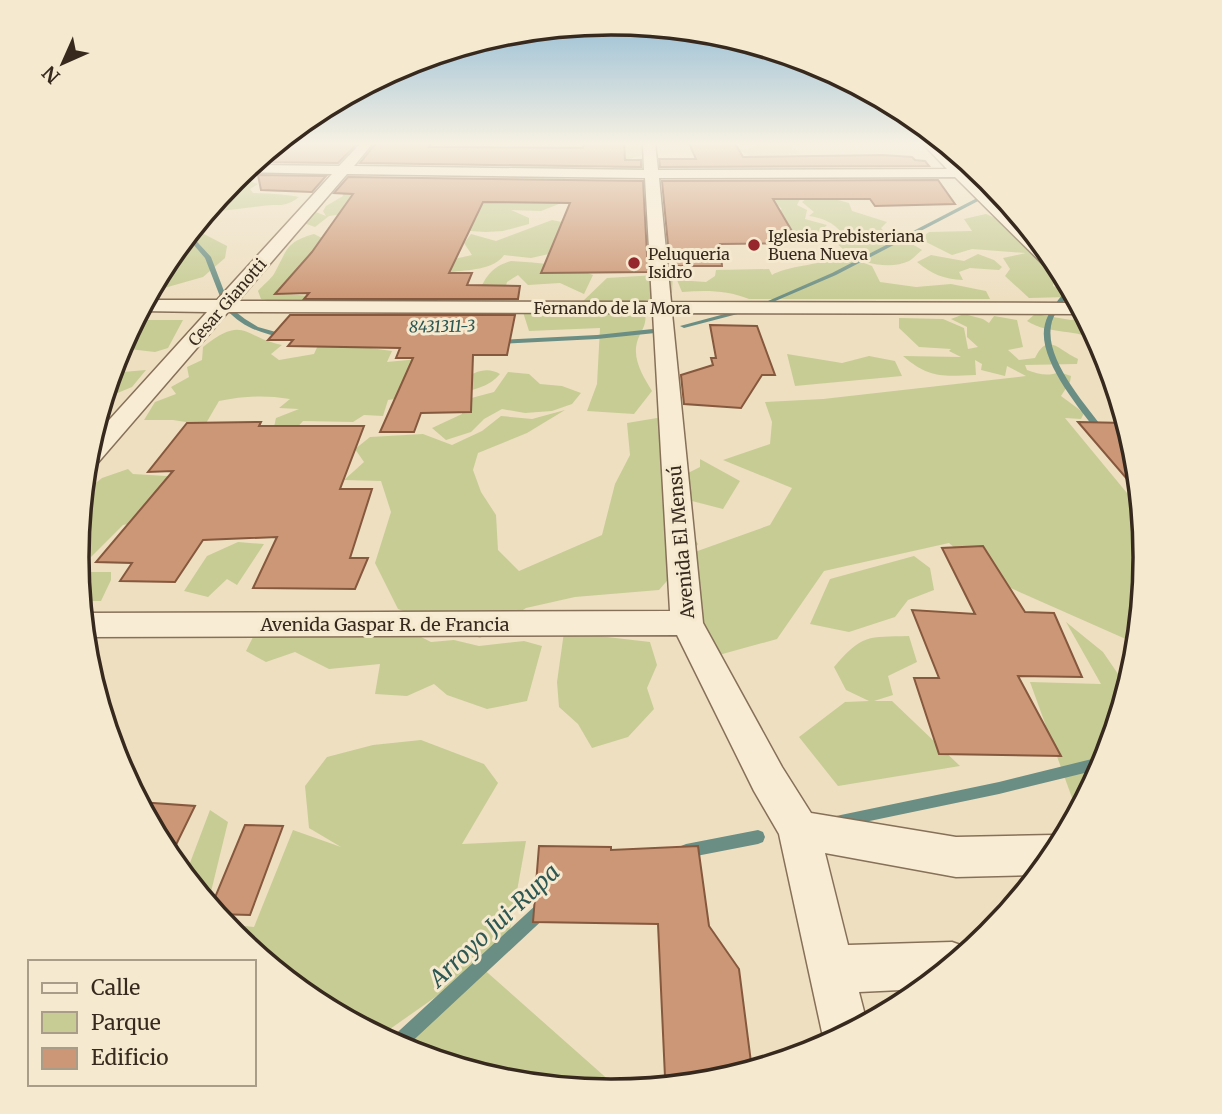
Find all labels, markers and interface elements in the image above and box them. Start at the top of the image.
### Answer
north arrow [28,28,98,98]
text: N [37,61,65,89]
place label: Iglesia Prebisteriana Buena Nueva [768,226,925,264]
marker: Iglesia Prebisteriana Buena Nueva [746,237,762,253]
place label: Peluqueria Isidro [648,244,730,282]
street label: Cesar Gianotti [184,254,270,350]
marker: Peluqueria Isidro [626,255,642,271]
street label: Fernando de la Mora [533,298,691,318]
water label: 8431311-3 [409,315,475,337]
street label: Avenida El Mensú [663,464,699,621]
street label: Avenida Gaspar R. de Francia [260,613,510,636]
water label: Arroyo Jui-Rupa [421,857,565,994]
legend [28,960,256,1086]
text: Calle [91,974,140,1001]
text: Parque [91,1009,161,1036]
text: Edificio [91,1044,168,1071]

